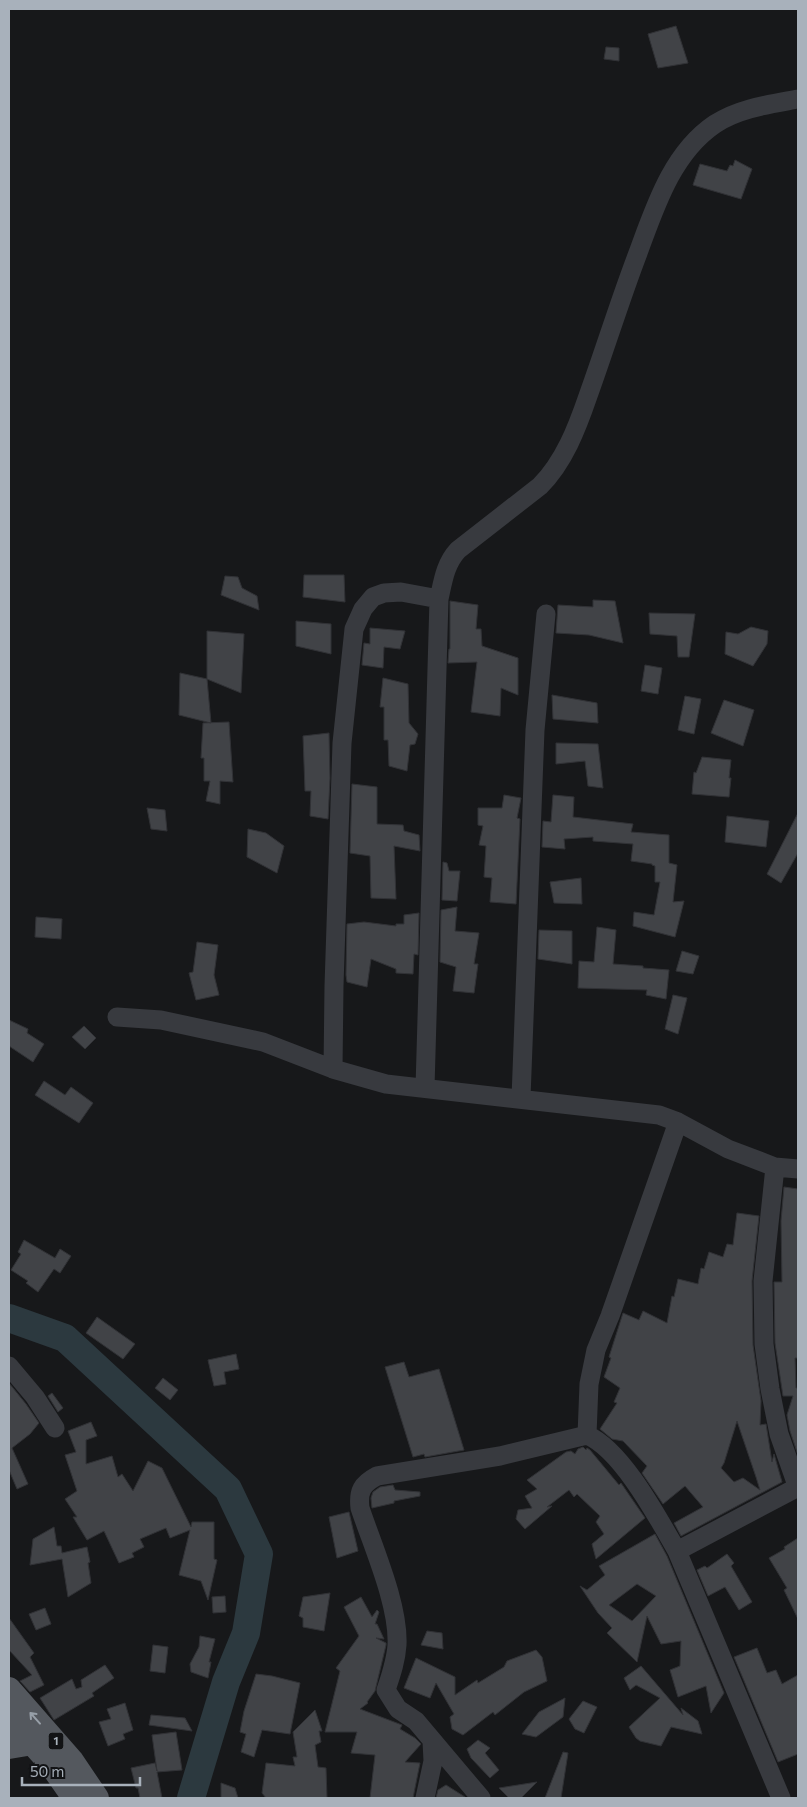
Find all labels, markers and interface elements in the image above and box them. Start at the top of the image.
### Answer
one-way arrow [29,1712,41,1725]
road number: 1 [48,1732,64,1750]
scale bar [22,1754,140,1786]
text: 50 m [30,1762,64,1780]

